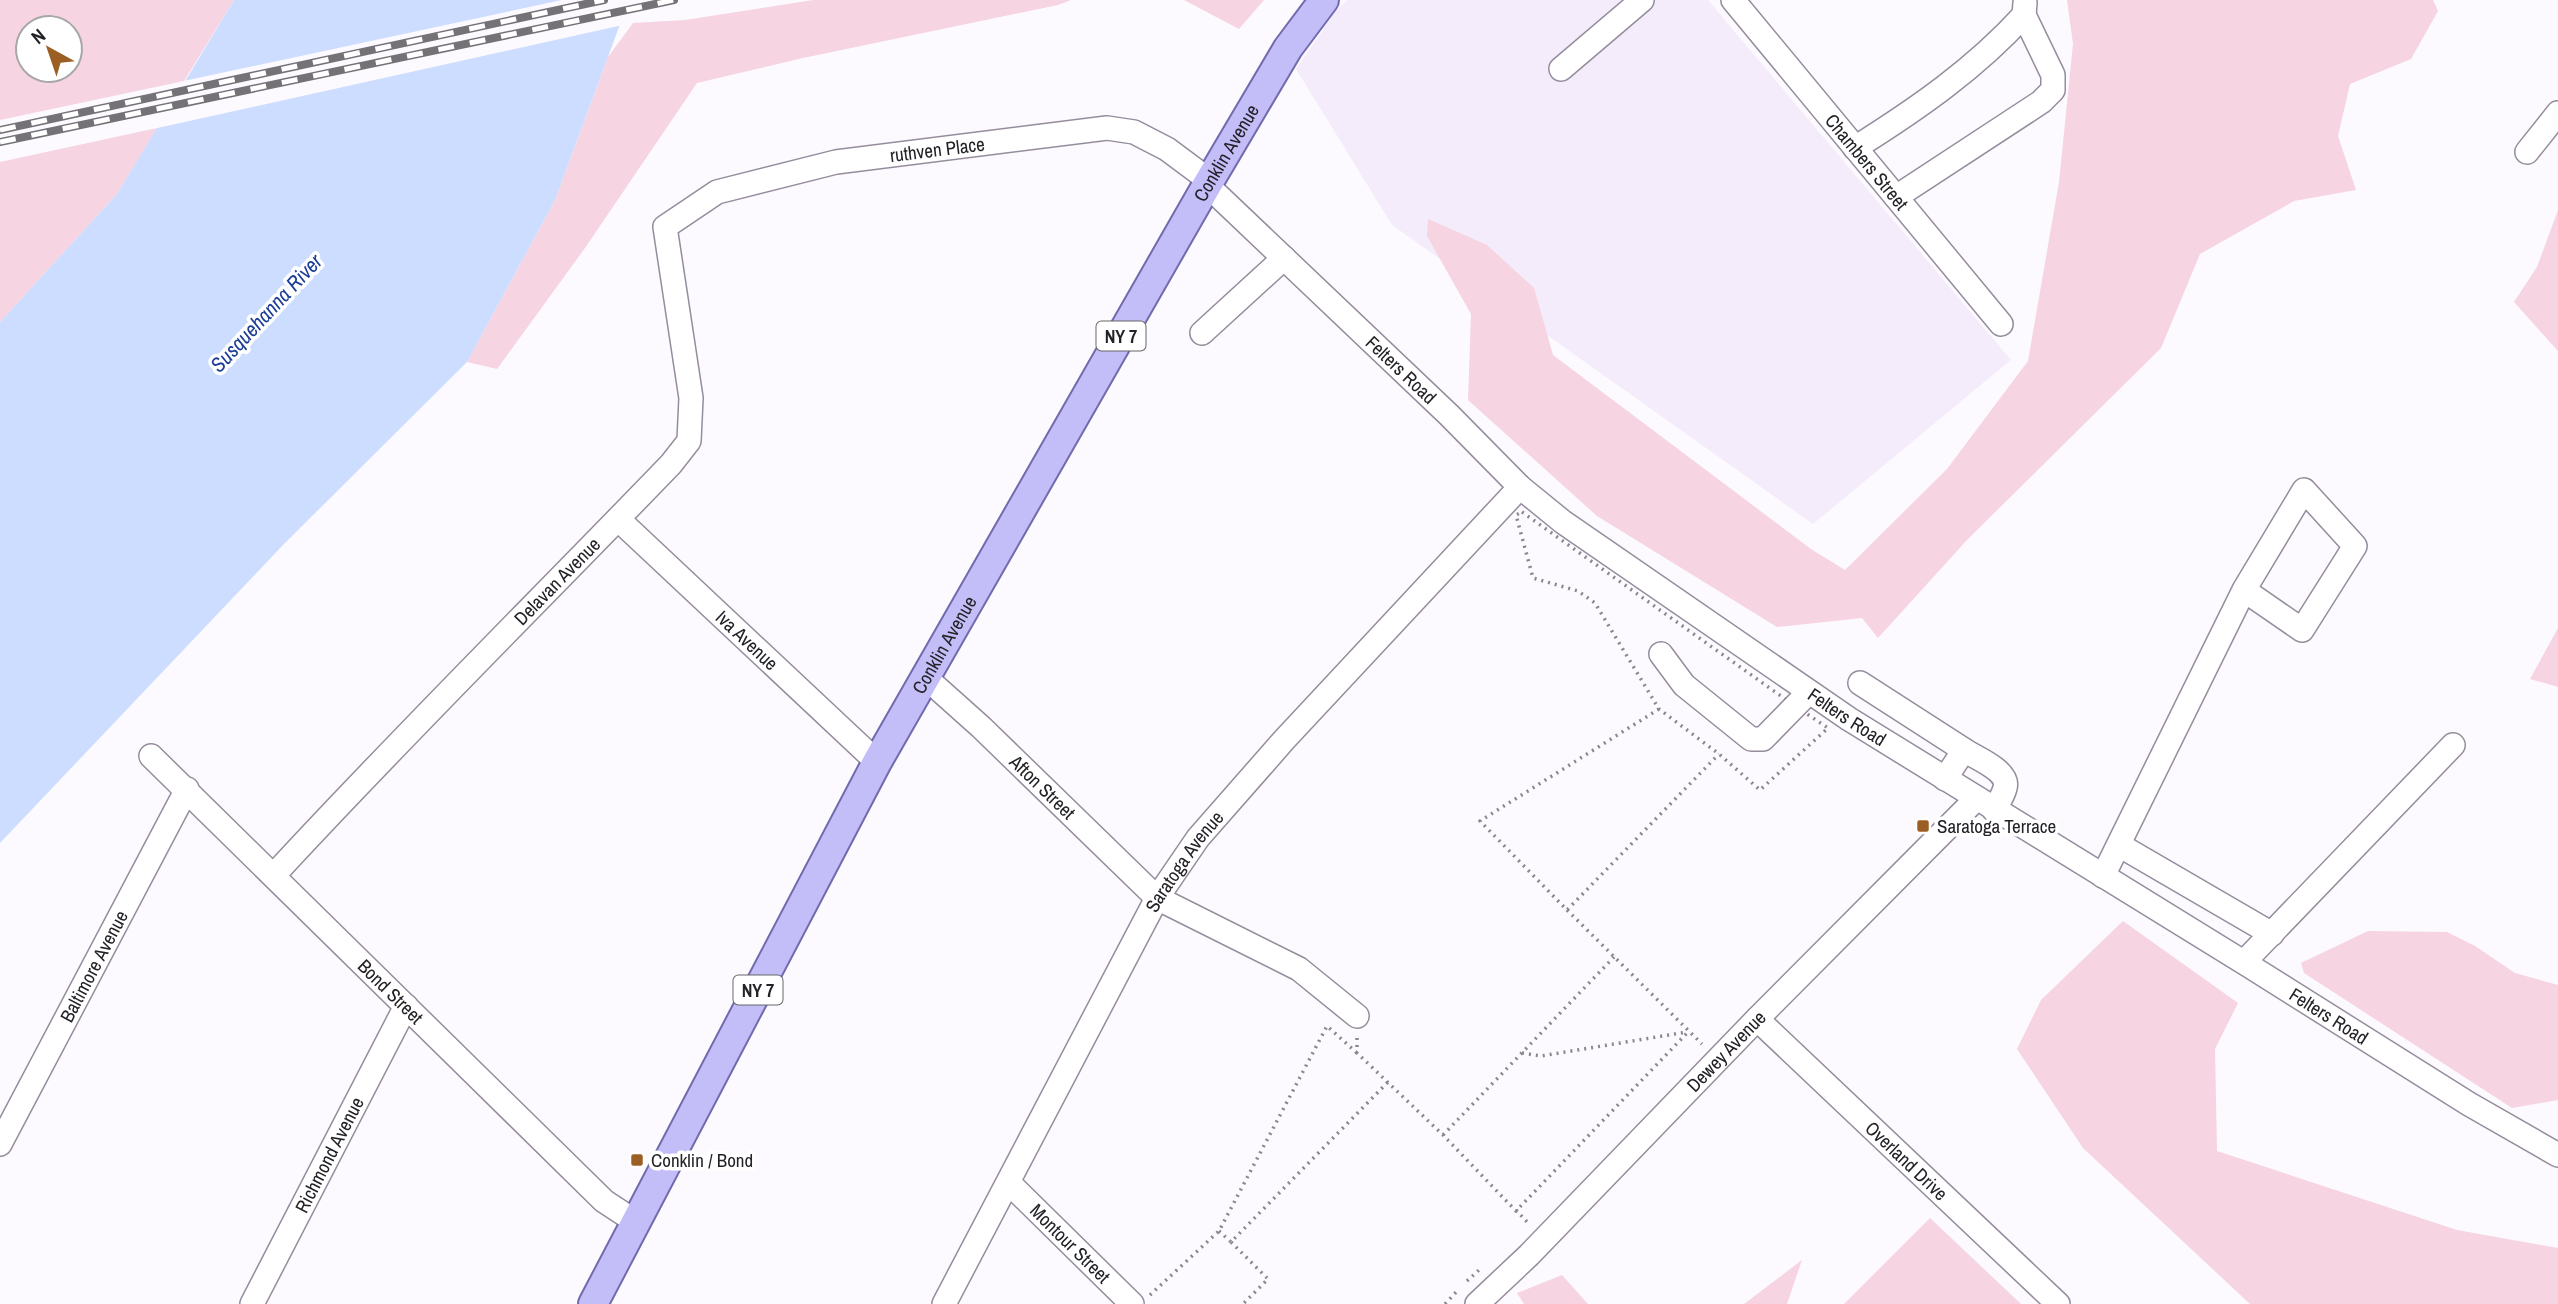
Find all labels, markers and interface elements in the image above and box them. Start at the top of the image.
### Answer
north arrow [14,14,84,84]
text: N [25,22,51,50]
street label: Conklin Avenue [1187,99,1265,206]
street label: Chambers Street [1819,108,1915,216]
street label: ruthven Place [888,130,986,168]
water label: Susquehanna River [203,247,329,379]
road number: NY 7 [1096,322,1146,350]
street label: Felters Road [1360,330,1442,410]
street label: Delavan Avenue [508,532,606,631]
street label: Conklin Avenue [906,591,982,698]
street label: Iva Avenue [710,604,784,676]
street label: Felters Road [1803,682,1891,752]
street label: Afton Street [1003,748,1082,825]
street label: Saratoga Avenue [1139,805,1229,917]
place label: Saratoga Terrace [1937,813,2056,839]
marker: Saratoga Terrace [1915,818,1931,834]
street label: Baltimore Avenue [54,906,134,1027]
street label: Bond Street [352,953,430,1030]
road number: NY 7 [734,975,782,1004]
street label: Felters Road [2284,981,2373,1050]
street label: Dewey Avenue [1681,1005,1771,1097]
street label: Richmond Avenue [288,1092,370,1217]
street label: Overland Drive [1860,1115,1954,1206]
place label: Conklin / Bond [651,1147,753,1173]
marker: Conklin / Bond [629,1152,645,1168]
street label: Montour Street [1024,1198,1117,1289]

